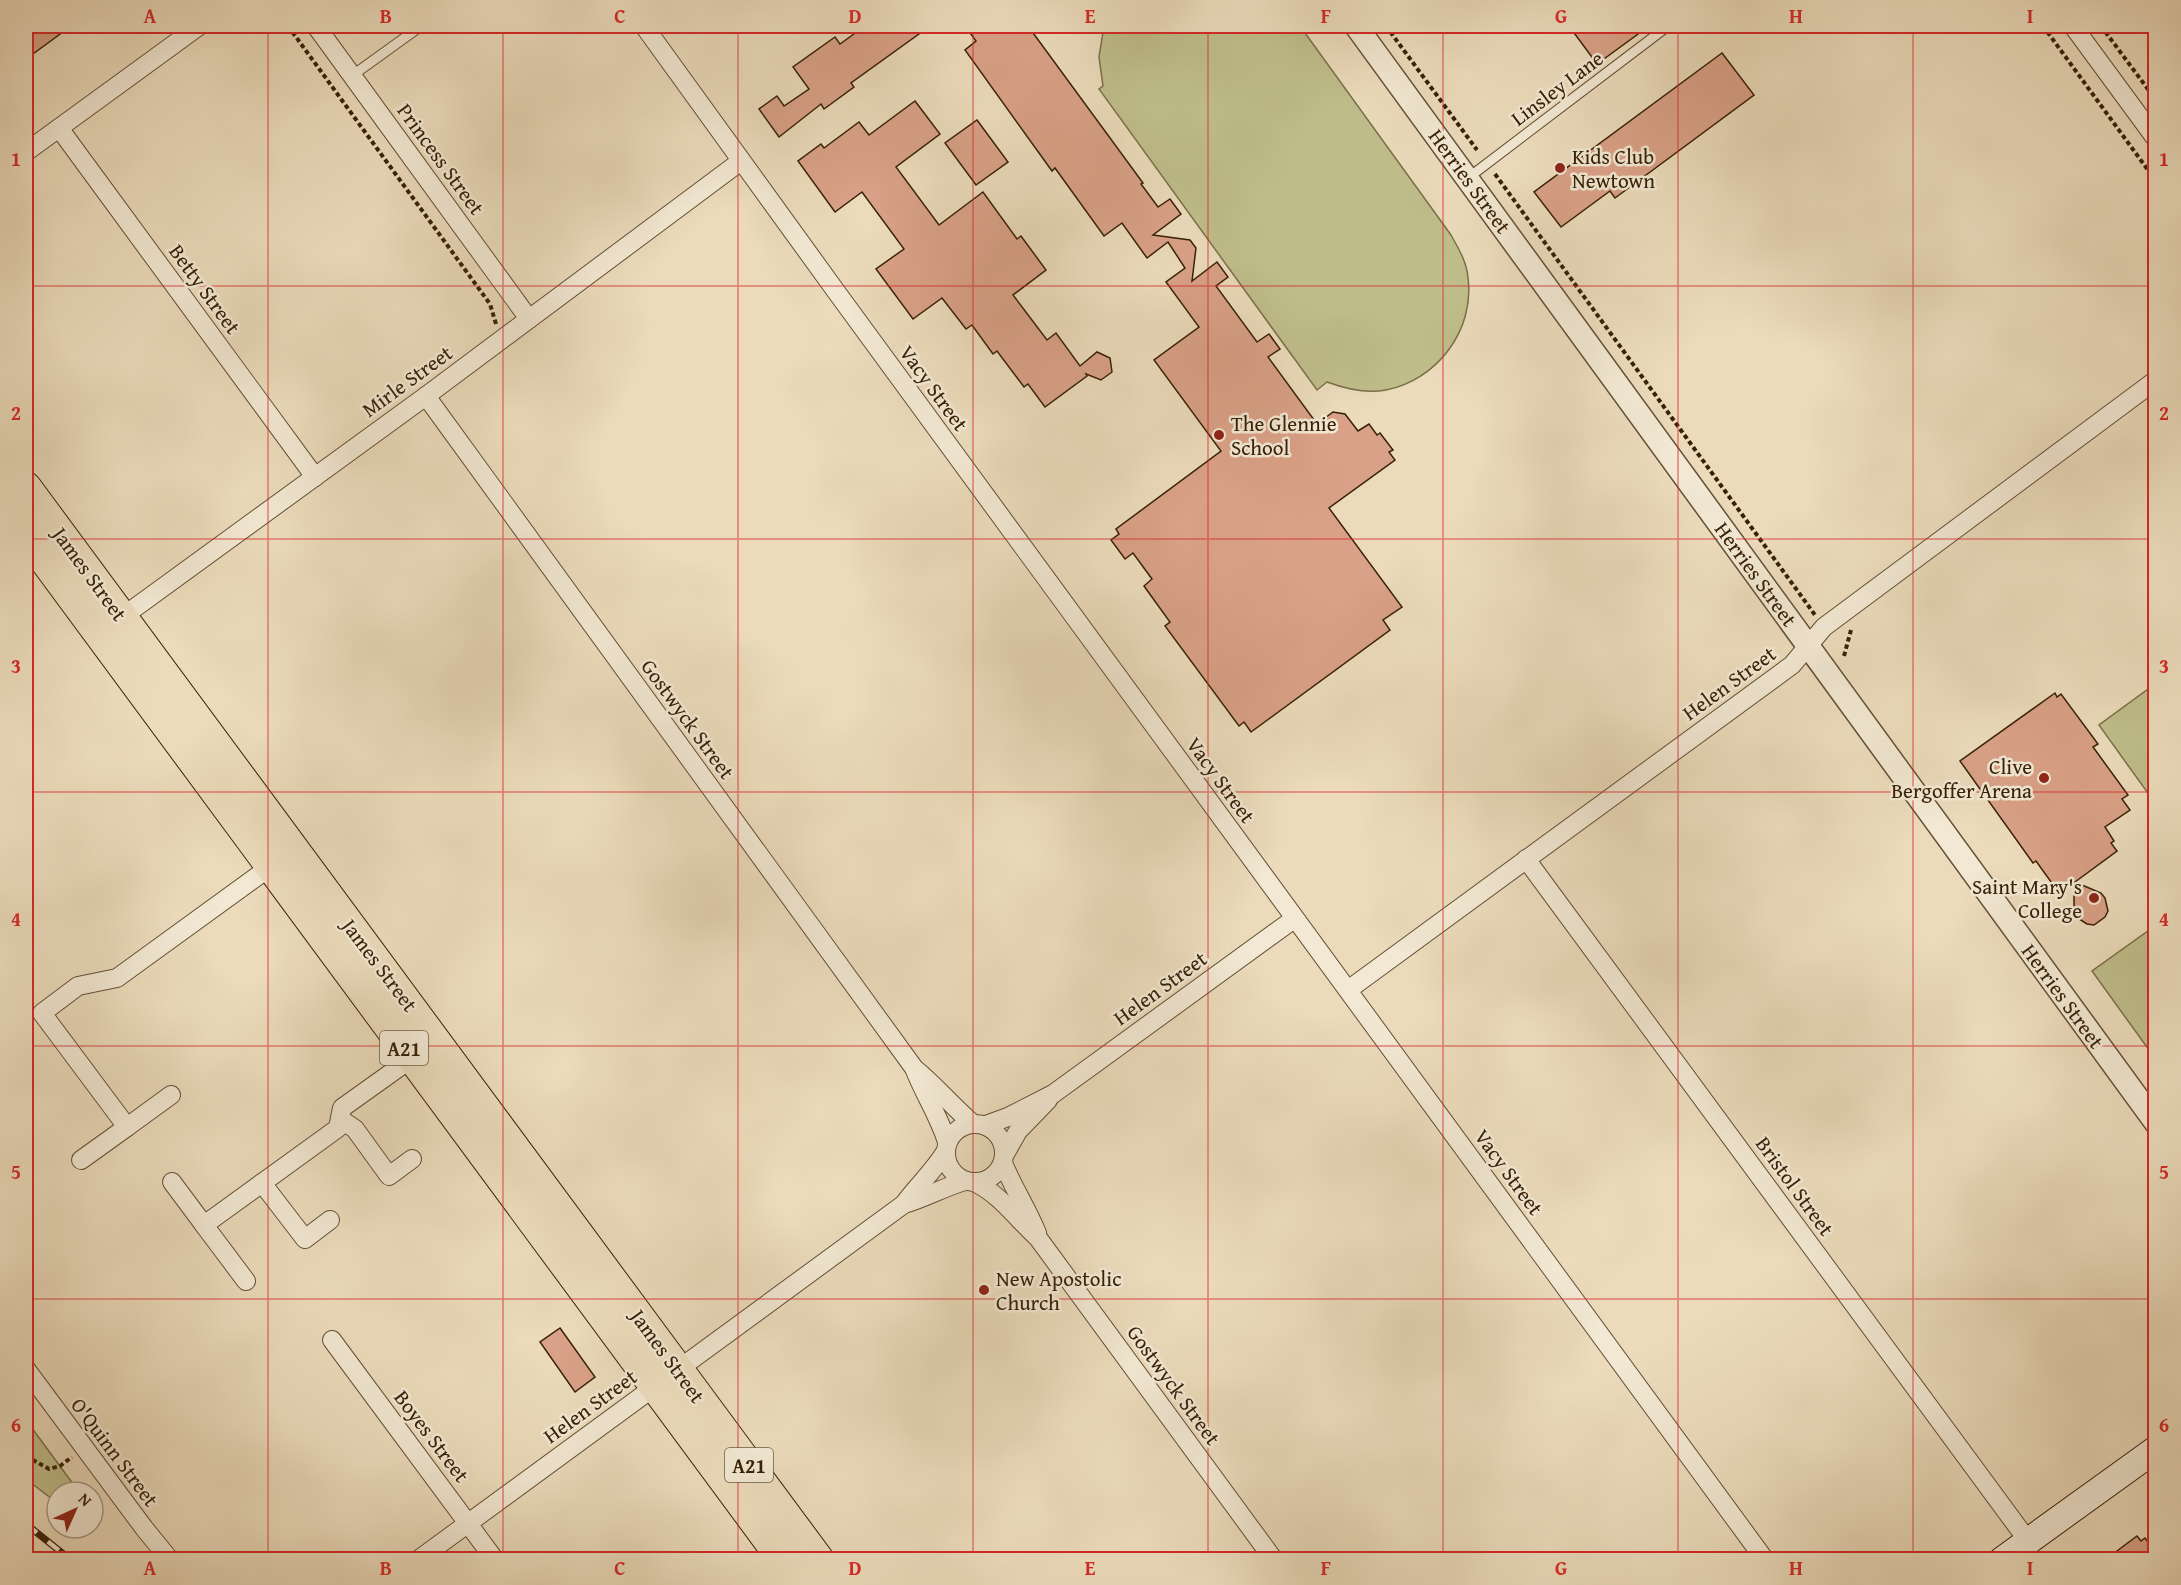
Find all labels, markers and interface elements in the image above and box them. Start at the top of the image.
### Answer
text: A [144,1,157,30]
text: B [380,1,392,30]
text: C [614,1,626,30]
text: D [848,1,862,30]
text: E [1085,1,1096,30]
text: F [1321,1,1331,30]
text: G [1555,1,1567,30]
text: H [1789,1,1803,30]
text: I [2027,1,2033,30]
street label: Linsley Lane [1504,43,1610,133]
street label: Princess Street [390,97,492,222]
street label: Herries Street [1421,122,1519,240]
place label: Kids Club Newtown [1572,141,1655,196]
text: 1 [11,144,21,173]
text: 1 [2159,144,2169,173]
marker: Kids Club Newtown [1553,161,1567,175]
street label: Betty Street [162,237,249,341]
street label: Mirle Street [355,337,459,424]
street label: Vacy Street [892,338,976,438]
text: 2 [11,398,21,427]
text: 2 [2159,398,2169,427]
place label: The Glennie School [1231,408,1337,463]
marker: The Glennie School [1212,428,1226,442]
street label: Herries Street [1707,515,1805,633]
street label: James Street [43,518,135,628]
street label: Helen Street [1676,638,1783,728]
text: 3 [11,651,21,680]
text: 3 [2159,651,2169,680]
street label: Gostwyck Street [634,653,743,786]
street label: Vacy Street [1179,730,1263,830]
place label: Clive Bergoffer Arena [1891,751,2032,806]
marker: Clive Bergoffer Arena [2037,771,2051,785]
place label: Saint Mary's College [1972,871,2082,926]
marker: Saint Mary's College [2087,891,2101,905]
text: 4 [11,904,21,933]
text: 4 [2159,904,2169,933]
street label: James Street [333,909,426,1019]
street label: Herries Street [2014,937,2112,1055]
street label: Helen Street [1107,943,1214,1033]
road number: A21 [380,1031,428,1065]
street label: Vacy Street [1467,1122,1551,1222]
street label: Bristol Street [1748,1130,1842,1243]
text: 5 [11,1157,21,1186]
text: 5 [2159,1157,2169,1186]
place label: New Apostolic Church [996,1263,1121,1318]
marker: New Apostolic Church [977,1283,991,1297]
street label: James Street [621,1300,713,1410]
street label: Gostwyck Street [1120,1319,1229,1452]
street label: Helen Street [537,1361,644,1451]
street label: Boyes Street [387,1383,477,1489]
street label: O'Quinn Street [64,1391,167,1514]
text: 6 [11,1410,21,1439]
text: 6 [2159,1410,2169,1439]
road number: A21 [725,1448,773,1482]
north arrow [45,1480,105,1540]
text: N [73,1487,98,1512]
text: A [144,1553,157,1582]
text: B [380,1553,392,1582]
text: C [614,1553,626,1582]
text: D [848,1553,862,1582]
text: E [1085,1553,1096,1582]
text: F [1321,1553,1331,1582]
text: G [1555,1553,1567,1582]
text: H [1789,1553,1803,1582]
text: I [2027,1553,2033,1582]

